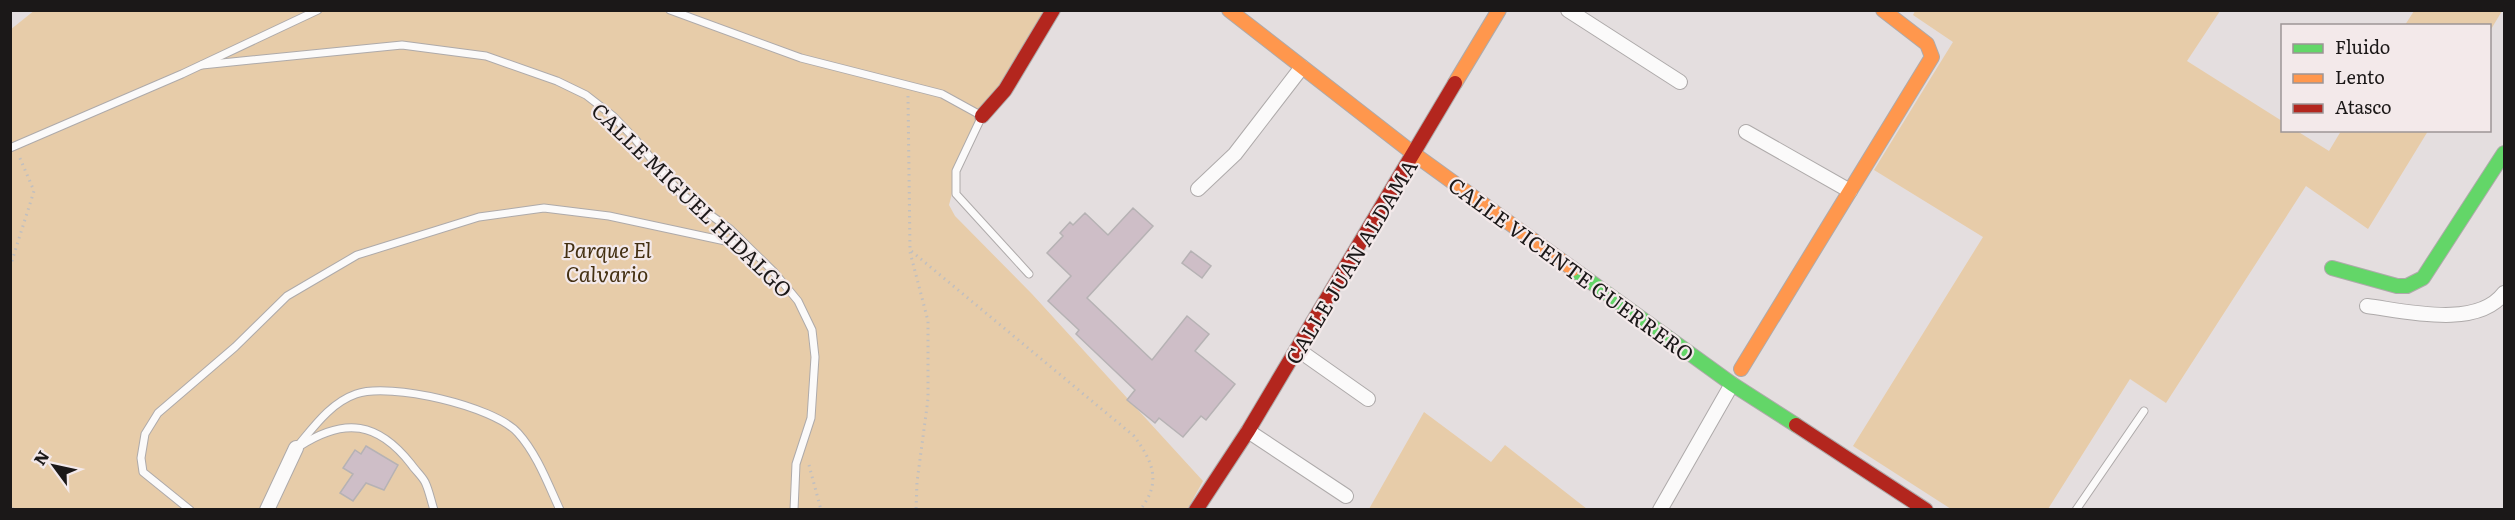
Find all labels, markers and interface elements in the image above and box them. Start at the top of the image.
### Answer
legend [2281,24,2491,132]
text: Fluido [2335,33,2390,60]
text: Lento [2335,63,2385,90]
text: Atasco [2335,93,2392,120]
street label: CALLE MIGUEL HIDALGO [586,94,800,304]
street label: CALLE JUAN ALDAMA [1276,152,1424,369]
street label: CALLE VICENTE GUERRERO [1443,168,1701,368]
park label: Parque El Calvario [563,233,651,288]
north arrow [24,436,84,496]
text: N [27,445,54,469]

